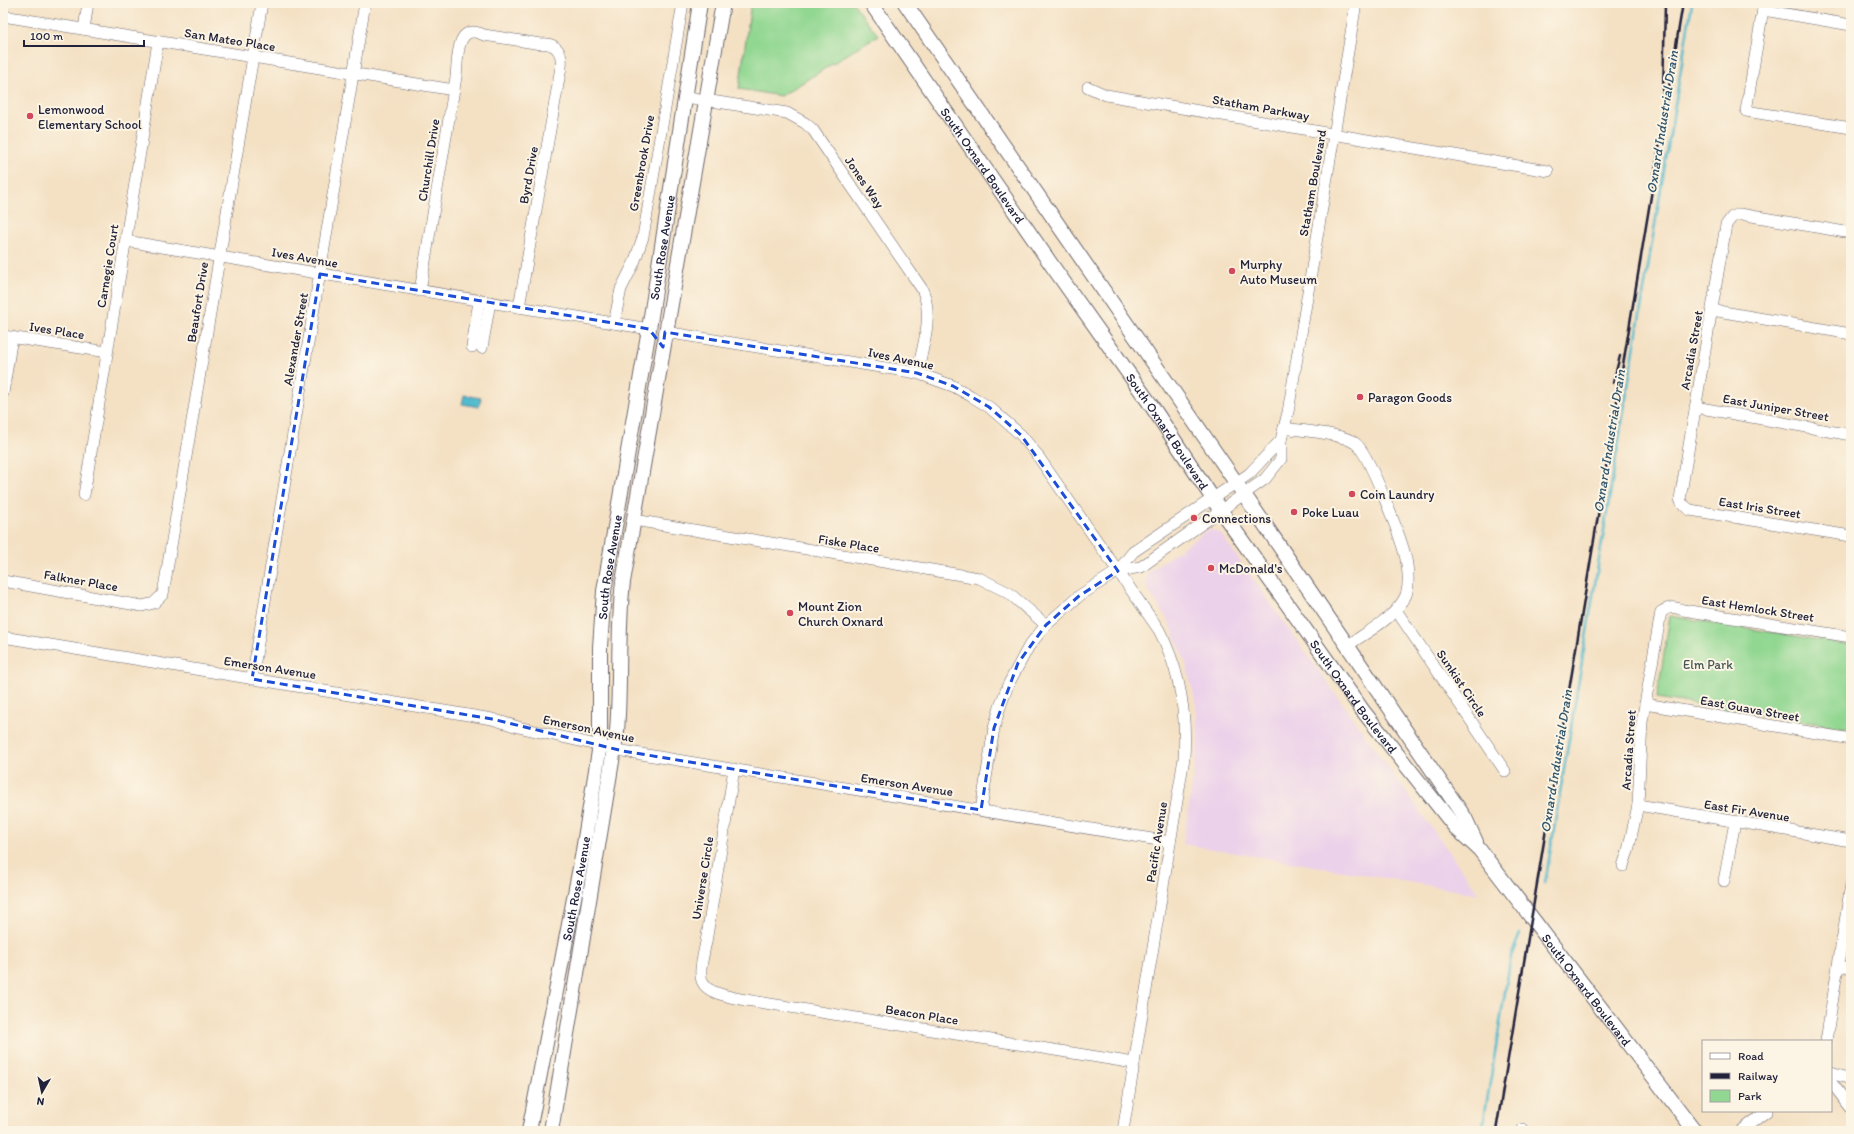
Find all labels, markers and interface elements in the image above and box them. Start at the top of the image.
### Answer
scale bar [24,22,144,48]
street label: San Mateo Place [183,25,277,54]
text: 100 m [30,29,63,43]
water label: Oxnard Industrial Drain [1643,48,1682,195]
street label: Statham Parkway [1211,92,1311,123]
place label: Lemonwood Elementary School [38,102,142,132]
street label: South Oxnard Boulevard [937,105,1028,226]
marker: Lemonwood Elementary School [25,111,35,121]
street label: Greenbrook Drive [626,114,657,212]
street label: Churchill Drive [415,118,442,202]
street label: Statham Boulevard [1296,129,1329,238]
street label: Byrd Drive [516,145,541,205]
street label: Jones Way [842,154,887,211]
street label: South Rose Avenue [647,194,678,301]
street label: Carnegie Court [93,223,122,309]
street label: Ives Avenue [271,244,339,271]
place label: Murphy Auto Museum [1240,257,1317,287]
street label: Beaufort Drive [184,261,211,344]
marker: Murphy Auto Museum [1227,266,1237,276]
street label: Alexander Street [280,291,311,387]
street label: Arcadia Street [1677,309,1706,391]
street label: Ives Place [28,319,86,342]
street label: Ives Avenue [867,344,935,373]
water label: Oxnard Industrial Drain [1590,367,1629,514]
street label: South Oxnard Boulevard [1123,370,1212,493]
place label: Paragon Goods [1368,390,1452,405]
street label: East Juniper Street [1722,391,1830,424]
marker: Paragon Goods [1355,392,1365,402]
place label: Coin Laundry [1360,487,1434,502]
marker: Coin Laundry [1347,489,1357,499]
street label: East Iris Street [1718,494,1802,521]
place label: Poke Luau [1302,505,1359,520]
marker: Poke Luau [1289,507,1299,517]
place label: Connections [1202,511,1271,526]
marker: Connections [1189,513,1199,523]
street label: South Rose Avenue [595,514,625,620]
street label: Fiske Place [817,531,881,556]
place label: McDonald's [1219,561,1283,576]
marker: McDonald's [1206,563,1216,573]
street label: Falkner Place [43,567,119,594]
street label: East Hemlock Street [1701,592,1815,625]
place label: Mount Zion Church Oxnard [798,599,883,629]
marker: Mount Zion Church Oxnard [785,608,795,618]
street label: South Oxnard Boulevard [1307,637,1400,756]
street label: Sunkist Circle [1434,647,1490,720]
street label: Emerson Avenue [223,653,317,682]
park label: Elm Park [1683,657,1733,672]
water label: Oxnard Industrial Drain [1537,687,1576,834]
street label: East Guava Street [1699,692,1801,725]
street label: Arcadia Street [1618,709,1639,791]
street label: Emerson Avenue [542,711,636,746]
street label: Emerson Avenue [860,770,954,799]
street label: East Fir Avenue [1703,796,1791,825]
street label: Pacific Avenue [1143,801,1170,884]
street label: South Rose Avenue [559,835,593,942]
street label: Universe Circle [689,835,716,921]
street label: South Oxnard Boulevard [1539,931,1634,1049]
street label: Beacon Place [884,1001,959,1028]
legend [1702,1040,1832,1112]
text: Road [1738,1049,1764,1063]
text: Railway [1738,1069,1778,1083]
north arrow [22,1072,62,1112]
text: Park [1738,1089,1762,1103]
text: N [36,1094,45,1108]

